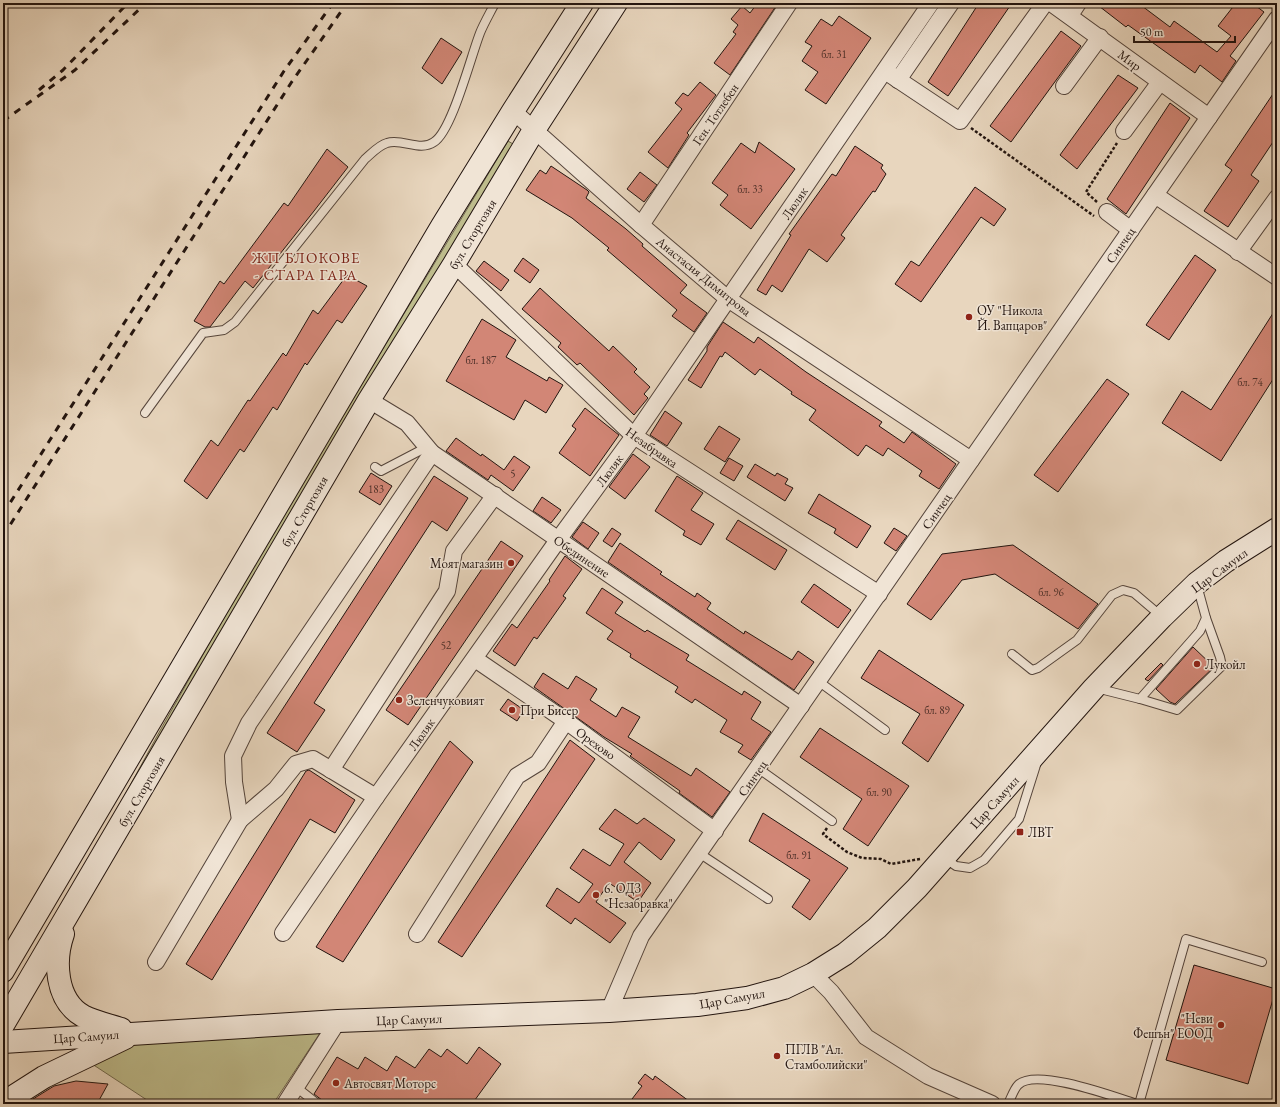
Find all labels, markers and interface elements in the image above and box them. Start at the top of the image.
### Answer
scale bar [1134,18,1235,44]
text: 50 m [1140,24,1164,40]
street label: Мир [1114,46,1145,75]
house number: бл. 31 [821,47,847,61]
street label: Ген. Тотлебен [688,80,742,149]
house number: бл. 33 [737,182,763,196]
street label: Люляк [777,183,812,223]
street label: бул. Сторгозия [445,196,500,273]
street label: Синчец [1102,224,1139,267]
street label: Анастасия Димитрова [652,232,755,320]
district label: ЖП БЛОКОВЕ - СТАРА ГАРА [251,248,360,284]
place label: ОУ "Никола Й. Вапцаров" [977,302,1047,334]
marker: ОУ "Никола Й. Вапцаров" [964,312,974,322]
house number: бл. 187 [466,353,497,367]
house number: бл. 74 [1237,375,1263,389]
street label: Незабравка [622,423,682,472]
street label: Люляк [592,450,627,490]
house number: 5 [510,466,516,480]
street label: бул. Сторгозия [277,473,332,550]
house number: 183 [368,482,384,496]
street label: Синчец [918,490,955,533]
street label: Обединение [550,531,613,581]
street label: Цар Самуил [1188,544,1251,597]
place label: Моят магазин [430,555,503,572]
marker: Моят магазин [506,558,516,568]
house number: бл. 96 [1038,585,1064,599]
house number: 52 [441,638,452,652]
place label: Лукойл [1205,656,1245,673]
marker: Лукойл [1192,659,1202,669]
place label: Зеленчуковият [407,692,485,709]
marker: Зеленчуковият [394,695,404,705]
place label: При Бисер [520,702,579,719]
house number: бл. 89 [924,703,950,717]
marker: При Бисер [507,705,517,715]
street label: Люляк [404,714,439,754]
street label: Орехово [572,723,619,764]
street label: бул. Сторгозия [114,753,169,830]
street label: Синчец [734,757,771,800]
street label: Цар Самуил [966,772,1023,833]
house number: бл. 90 [866,785,892,799]
place label: ЛВТ [1028,824,1054,841]
marker: ЛВТ [1015,827,1025,837]
house number: бл. 91 [786,848,812,862]
place label: 6. ОДЗ "Незабравка" [604,880,673,912]
marker: 6. ОДЗ "Незабравка" [591,890,601,900]
street label: Цар Самуил [698,984,766,1013]
street label: Цар Самуил [376,1010,442,1029]
place label: "Неви Фешън" ЕООД [1133,1010,1213,1042]
marker: "Неви Фешън" ЕООД [1216,1020,1226,1030]
street label: Цар Самуил [53,1026,120,1047]
place label: ПГЛВ "Ал. Стамболийски" [785,1041,868,1073]
marker: ПГЛВ "Ал. Стамболийски" [772,1051,782,1061]
place label: Автосвят Моторс [343,1075,436,1092]
marker: Автосвят Моторс [331,1078,341,1088]

